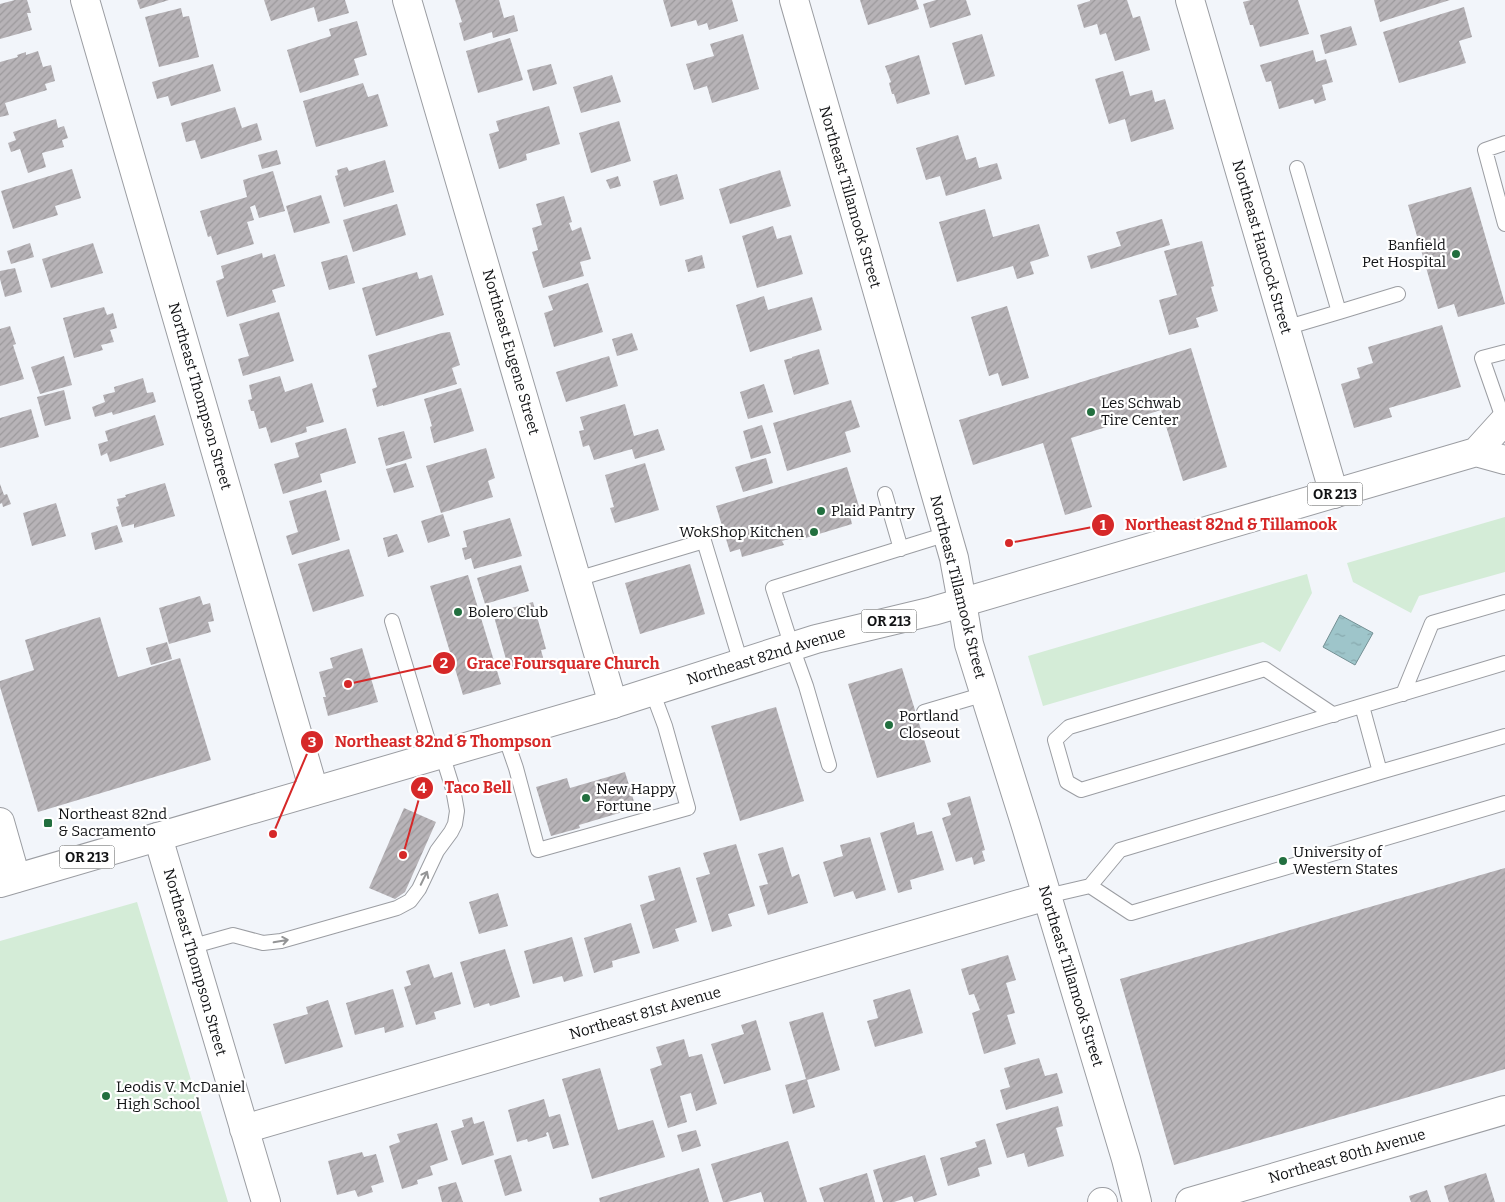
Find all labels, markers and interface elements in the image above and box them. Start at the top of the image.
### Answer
street label: Northeast Tillamook Street [815,104,885,291]
street label: Northeast Hancock Street [1229,158,1296,337]
place label: Banfield Pet Hospital [1362,236,1446,271]
marker: Banfield Pet Hospital [1450,248,1462,260]
street label: Northeast Eugene Street [479,267,543,437]
street label: Northeast Thompson Street [165,300,236,492]
place label: Les Schwab Tire Center [1101,394,1181,429]
marker: Les Schwab Tire Center [1085,406,1097,418]
road number: OR 213 [1308,482,1362,506]
street label: Northeast Tillamook Street [926,493,990,681]
place label: Plaid Pantry [831,502,915,520]
marker: Plaid Pantry [815,505,827,517]
callout: Northeast 82nd & Tillamook [1090,509,1347,540]
text: Northeast 82nd & Tillamook [1125,515,1338,534]
text: 1 [1100,516,1107,534]
place label: WokShop Kitchen [679,523,804,541]
marker: WokShop Kitchen [808,526,820,538]
place label: Bolero Club [468,603,548,621]
marker: Bolero Club [452,606,464,618]
road number: OR 213 [862,610,916,632]
street label: Northeast 82nd Avenue [685,623,847,689]
callout: Grace Foursquare Church [432,648,670,679]
text: 2 [440,654,448,672]
text: Grace Foursquare Church [466,654,660,673]
place label: Portland Closeout [899,707,960,742]
marker: Portland Closeout [883,719,895,731]
callout: Northeast 82nd & Thompson [299,726,561,757]
text: Northeast 82nd & Thompson [335,732,552,751]
text: 3 [308,733,316,751]
callout: Taco Bell [410,772,522,803]
text: Taco Bell [444,778,512,797]
text: 4 [417,779,427,797]
place label: New Happy Fortune [596,780,676,815]
marker: New Happy Fortune [580,792,592,804]
place label: Northeast 82nd & Sacramento [58,805,167,840]
marker: Northeast 82nd & Sacramento [42,817,54,829]
place label: University of Western States [1293,843,1398,878]
road number: OR 213 [59,846,114,869]
marker: University of Western States [1277,855,1289,867]
street label: Northeast Thompson Street [160,866,231,1058]
one-way arrow [420,871,429,886]
street label: Northeast Tillamook Street [1035,883,1107,1069]
one-way arrow [272,935,288,945]
street label: Northeast 81st Avenue [567,983,723,1043]
place label: Leodis V. McDaniel High School [116,1078,245,1113]
marker: Leodis V. McDaniel High School [100,1090,112,1102]
street label: Northeast 80th Avenue [1266,1125,1428,1187]

